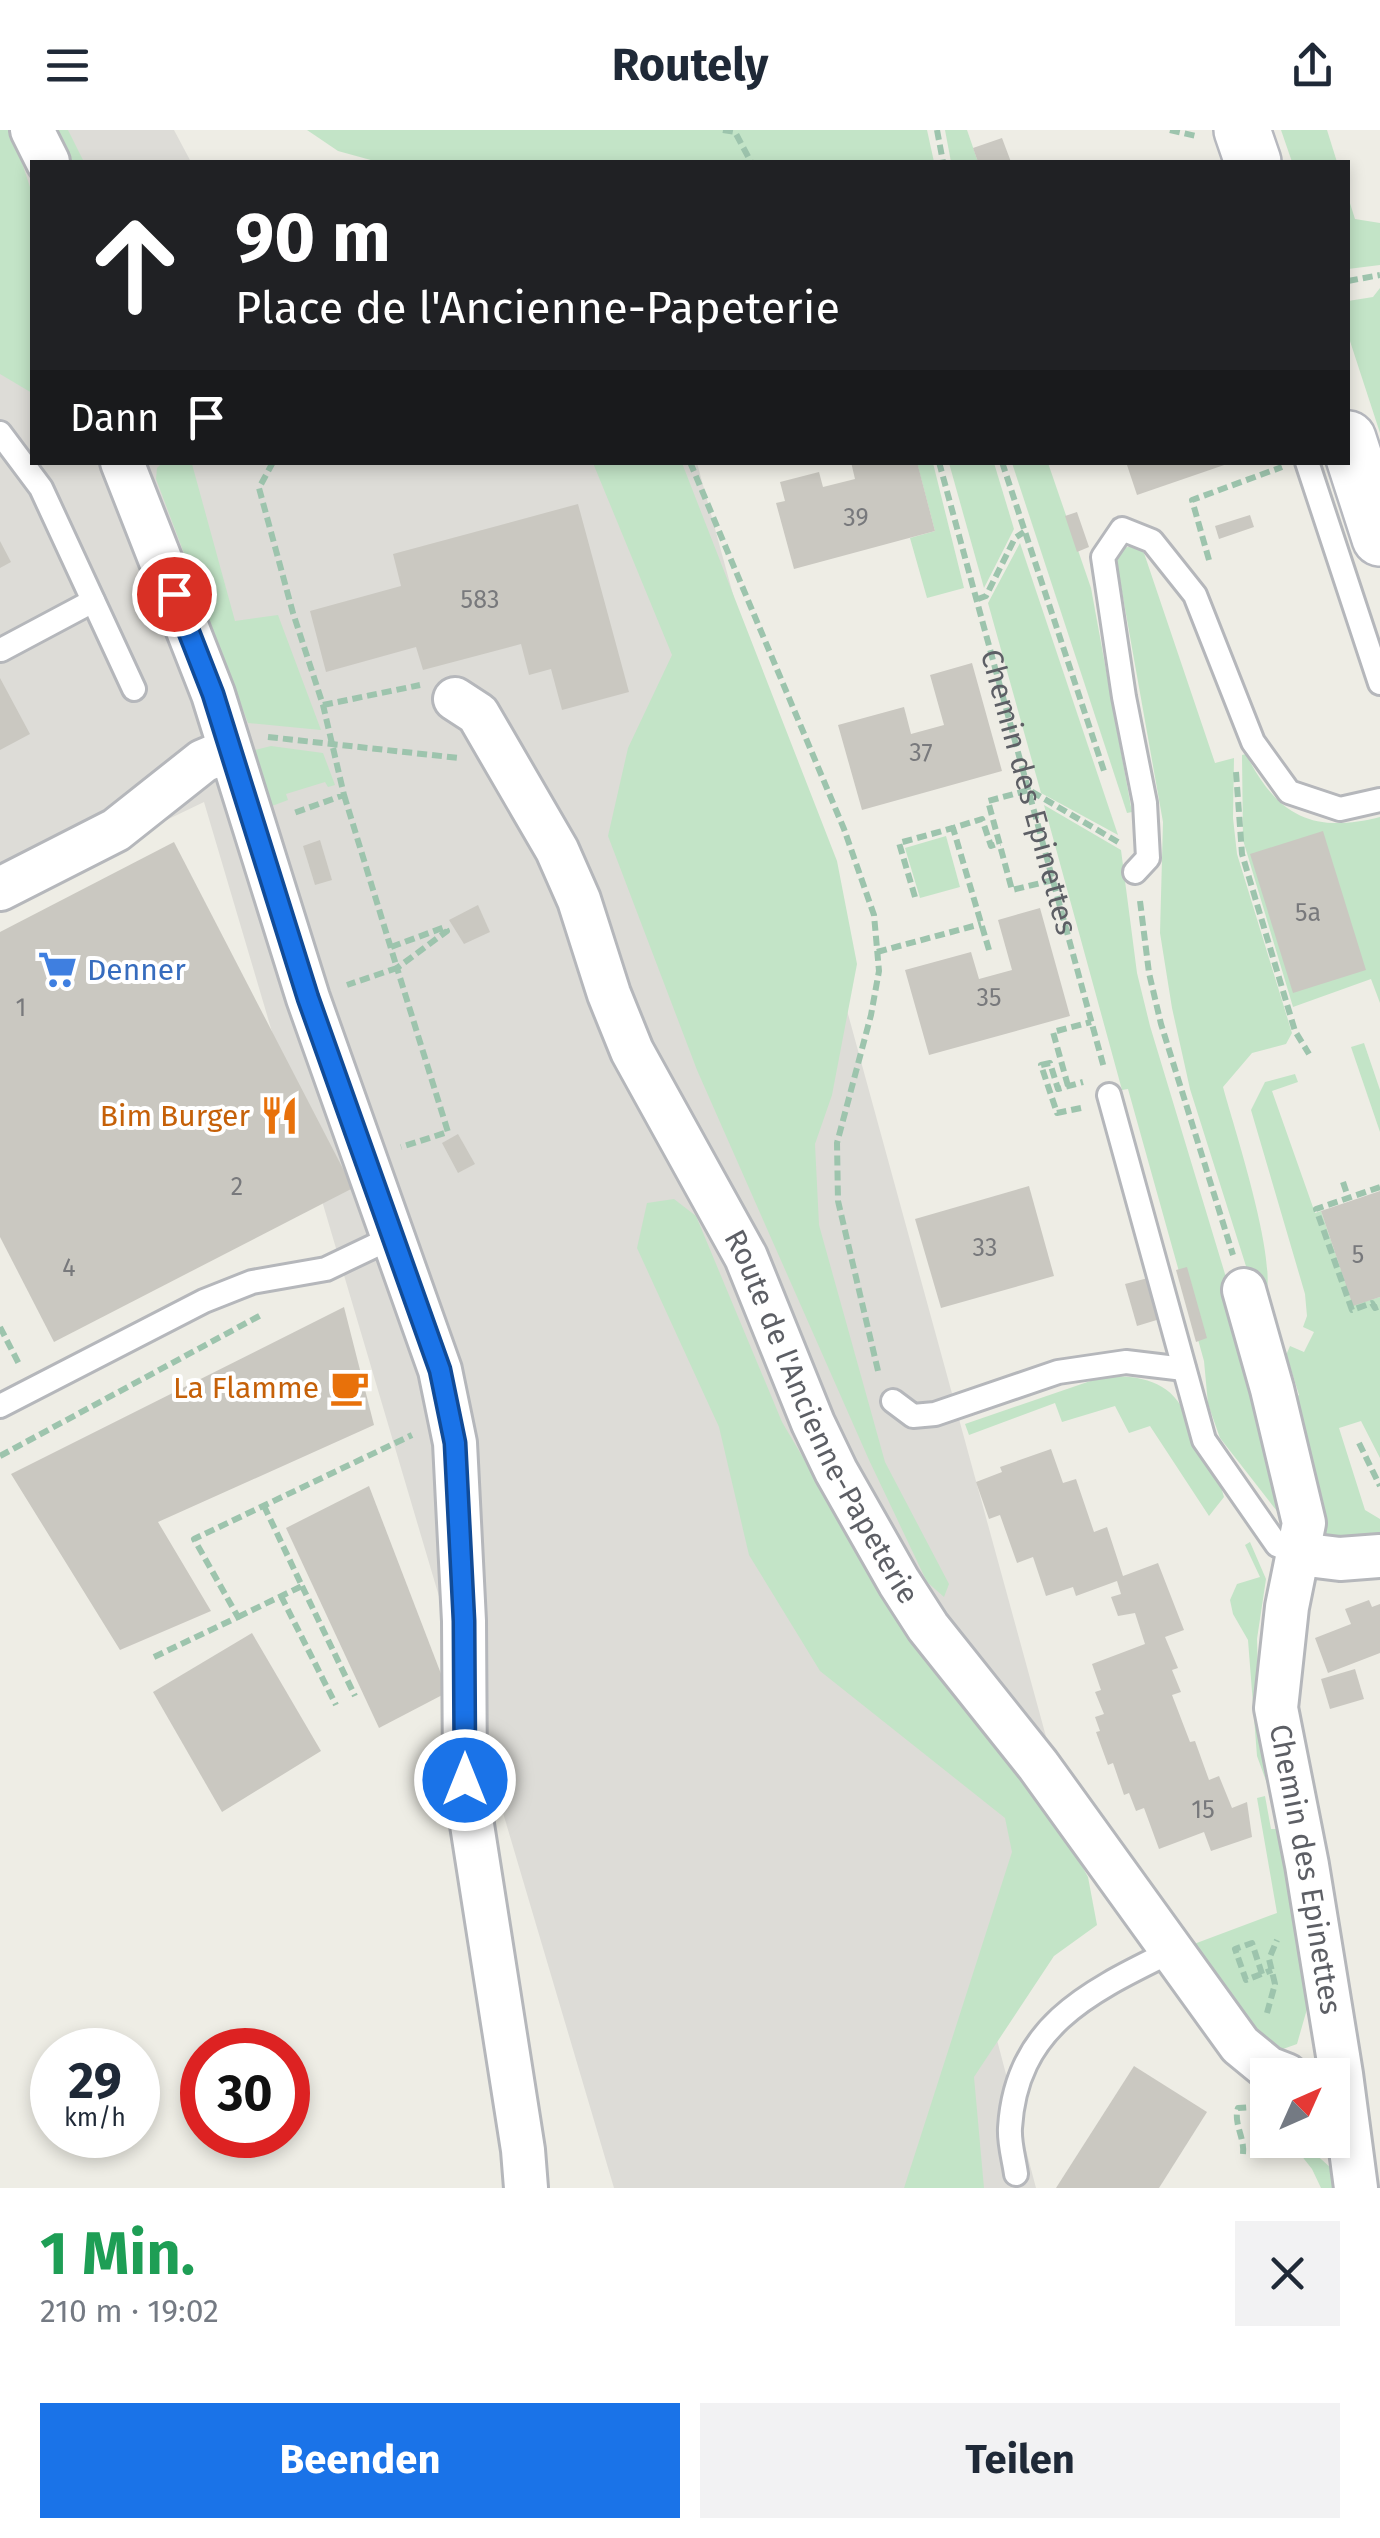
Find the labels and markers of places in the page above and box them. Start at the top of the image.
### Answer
pin [132,552,217,637]
supermarket icon: Denner [36,949,78,991]
place label: Denner [87,952,186,988]
restaurant icon: Bim Burger [259,1095,301,1137]
place label: Bim Burger [100,1098,250,1134]
cafe icon: La Flamme [328,1367,370,1409]
place label: La Flamme [173,1370,319,1406]

